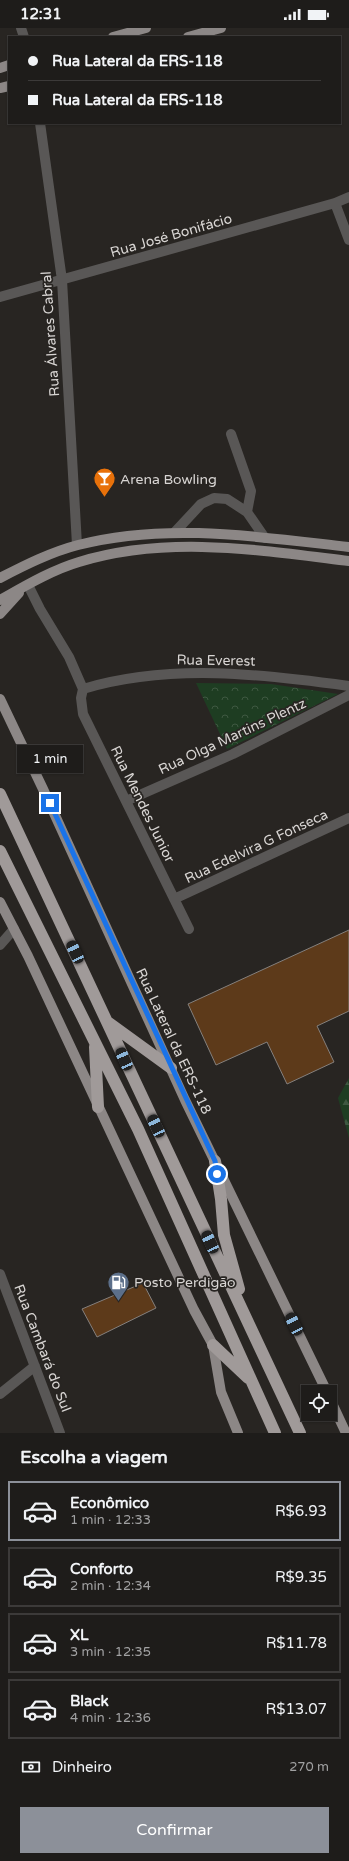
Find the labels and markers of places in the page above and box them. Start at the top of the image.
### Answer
bar icon: Arena Bowling [92,466,118,499]
place label: Arena Bowling [120,471,217,488]
fuel station icon: Posto Perdigão [105,1269,131,1302]
place label: Posto Perdigão [134,1274,236,1291]

